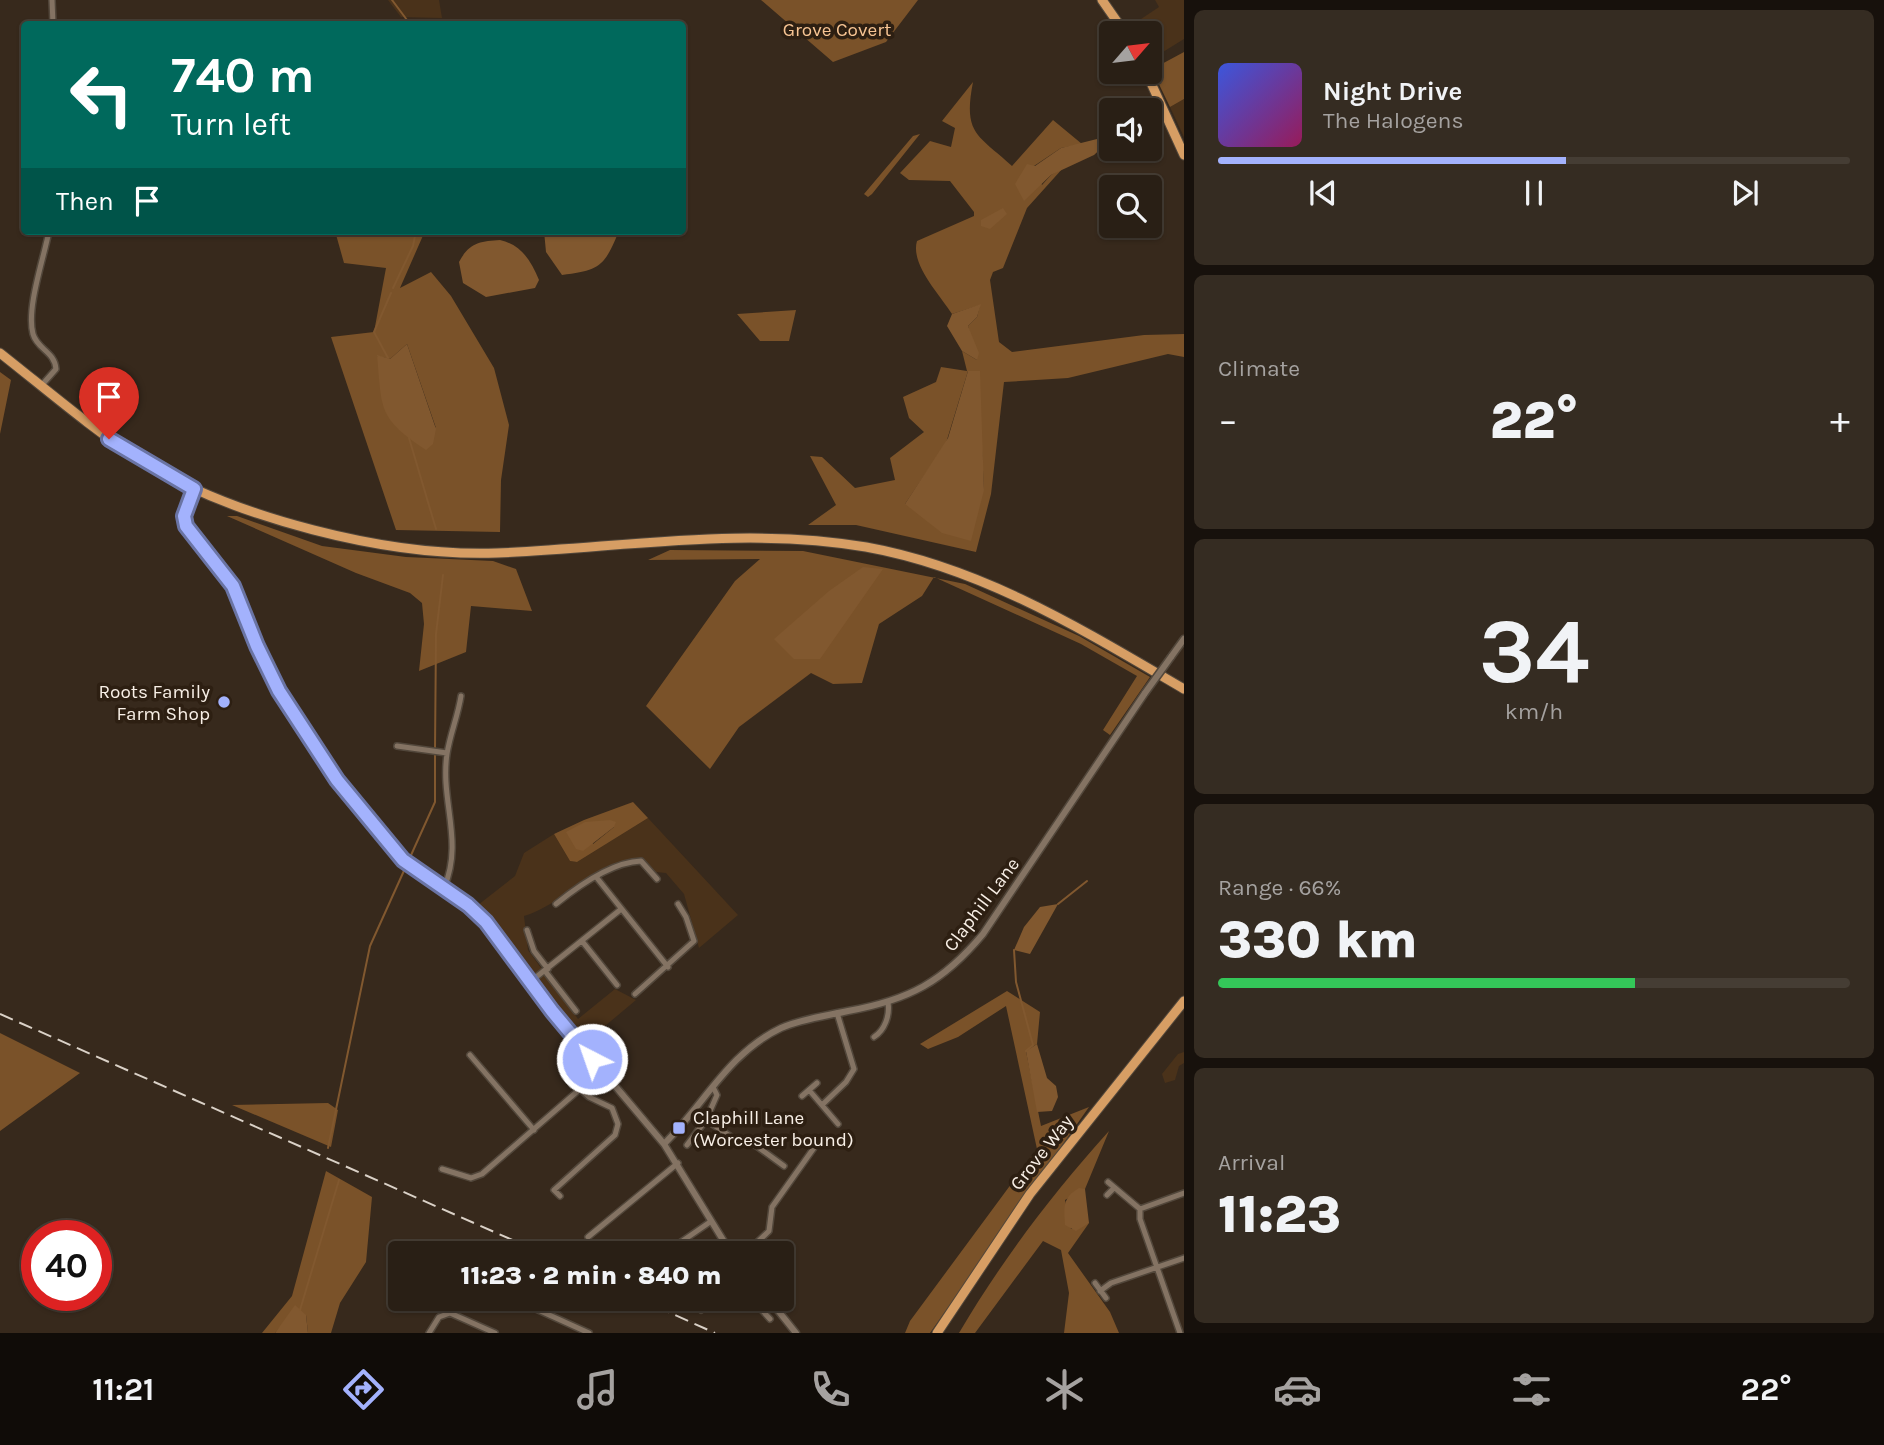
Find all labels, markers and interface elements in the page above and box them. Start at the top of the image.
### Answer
park label: Grove Covert [783,19,891,41]
north arrow [1099,21,1162,84]
map controls [1099,21,1162,238]
text: 740 m [171,47,314,104]
icon: left [56,49,147,140]
text: Night Drive [1323,76,1462,107]
button: sound [1099,98,1162,161]
text: Turn left [171,106,291,143]
text: The Halogens [1323,107,1463,134]
icon: previous [1304,174,1342,212]
icon: pause [1515,174,1553,212]
icon: next [1726,174,1764,212]
button: search [1099,175,1162,238]
icon: arrive [128,182,166,220]
text: Then [56,186,114,217]
text: Climate [1218,355,1300,382]
pin [79,367,139,439]
icon: arrive [90,378,128,416]
text: 22° [1490,390,1578,451]
text: − [1218,398,1238,443]
text: + [1830,398,1850,443]
text: 34 [1479,599,1589,705]
place label: Roots Family Farm Shop [98,681,210,725]
marker: Roots Family Farm Shop [216,694,232,710]
text: km/h [1505,698,1563,725]
street label: Claphill Lane [939,854,1024,956]
text: Range · 66% [1218,874,1341,901]
text: 330 km [1218,909,1418,970]
position arrow [555,1022,629,1096]
place label: Claphill Lane (Worcester bound) [693,1107,854,1151]
street label: Grove Way [1006,1111,1078,1194]
marker: Claphill Lane (Worcester bound) [671,1120,687,1136]
text: Arrival [1218,1149,1285,1176]
text: 11:23 [1218,1184,1341,1245]
speed limit sign: 40 [21,1220,112,1311]
text: 11:23 · 2 min · 840 m [461,1260,721,1291]
icon: directions [339,1365,388,1414]
icon: music [573,1365,622,1414]
icon: phone [806,1365,855,1414]
icon: climate [1040,1365,1089,1414]
icon: car [1273,1365,1322,1414]
icon: filters [1507,1365,1556,1414]
text: 11:21 [92,1371,155,1408]
text: 22° [1741,1371,1792,1408]

